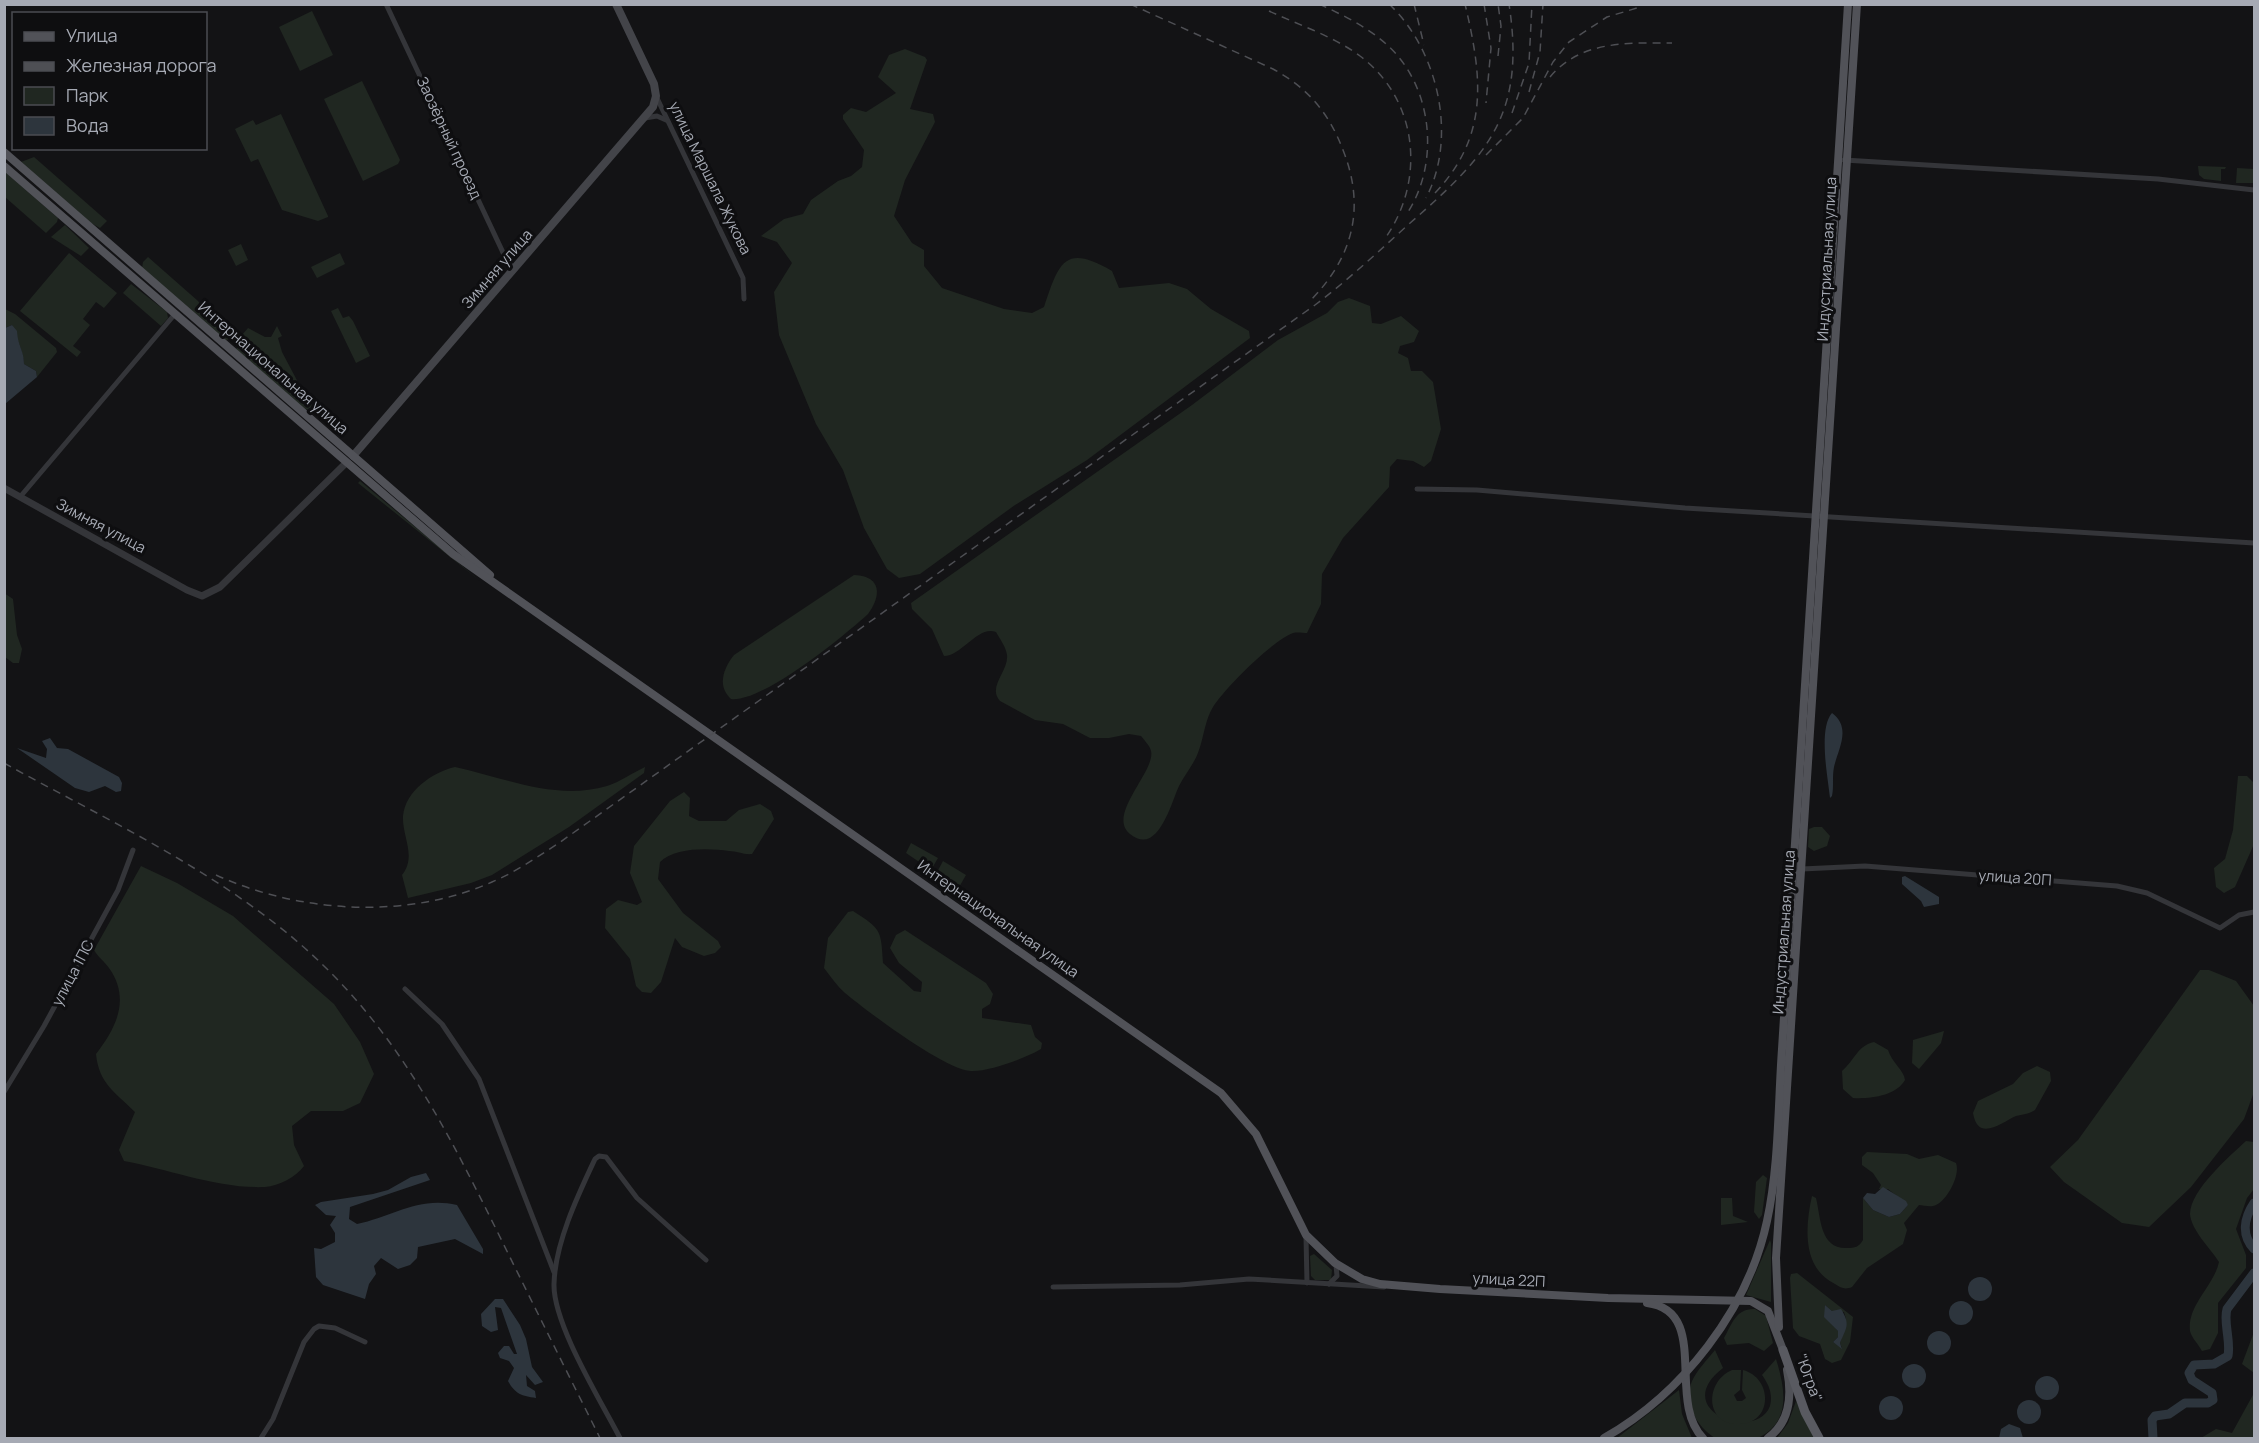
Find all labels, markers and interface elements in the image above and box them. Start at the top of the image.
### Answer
legend [12,12,207,150]
text: Улица [66,23,118,47]
text: Железная дорога [66,53,217,77]
street label: Заозёрный проезд [412,73,487,203]
text: Парк [66,83,109,107]
street label: улица Маршала Жукова [664,98,757,258]
text: Вода [66,113,108,137]
street label: Индустриальная улица [1812,176,1841,342]
street label: Зимняя улица [456,225,537,313]
street label: Интернациональная улица [194,296,353,439]
street label: Зимняя улица [53,493,150,558]
street label: Индустриальная улица [1767,849,1800,1015]
street label: Интернациональная улица [913,855,1083,982]
street label: улица 20П [1978,864,2052,891]
street label: улица 1ПС [46,936,99,1010]
street label: улица 22П [1472,1267,1546,1292]
street label: "Югра" [1791,1351,1828,1405]

